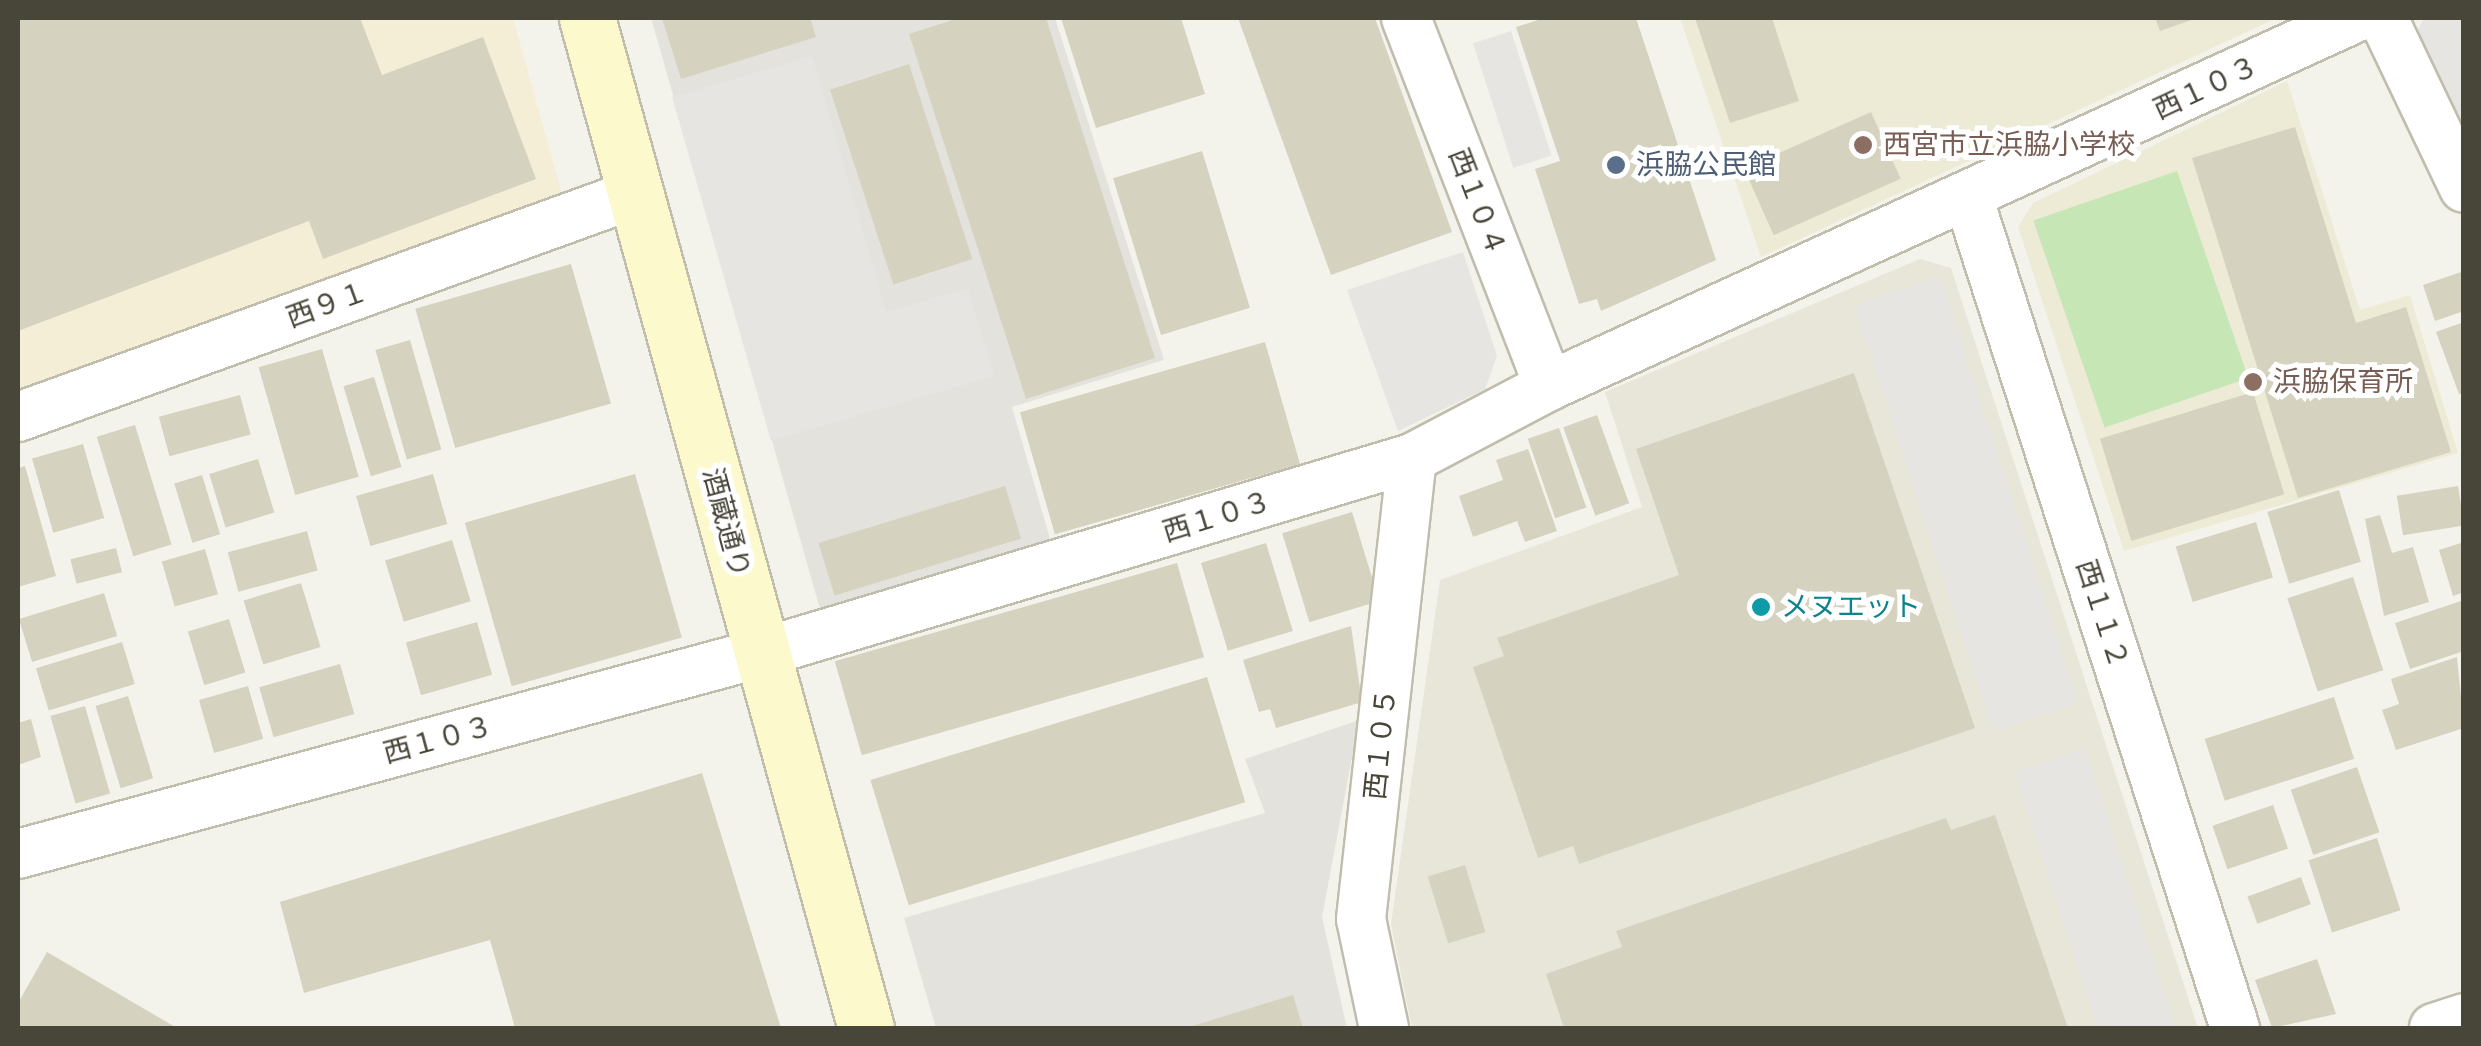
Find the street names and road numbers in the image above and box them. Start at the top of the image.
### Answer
street label: 西１０３ [2148,49,2264,127]
street label: 西１０４ [1441,144,1513,260]
street label: 西９１ [282,275,372,335]
street label: 酒蔵通り [695,465,757,581]
street label: 西１０３ [1159,485,1275,549]
street label: 西１１２ [2069,556,2135,672]
street label: 西１０５ [1358,687,1404,801]
street label: 西１０３ [380,709,496,771]

